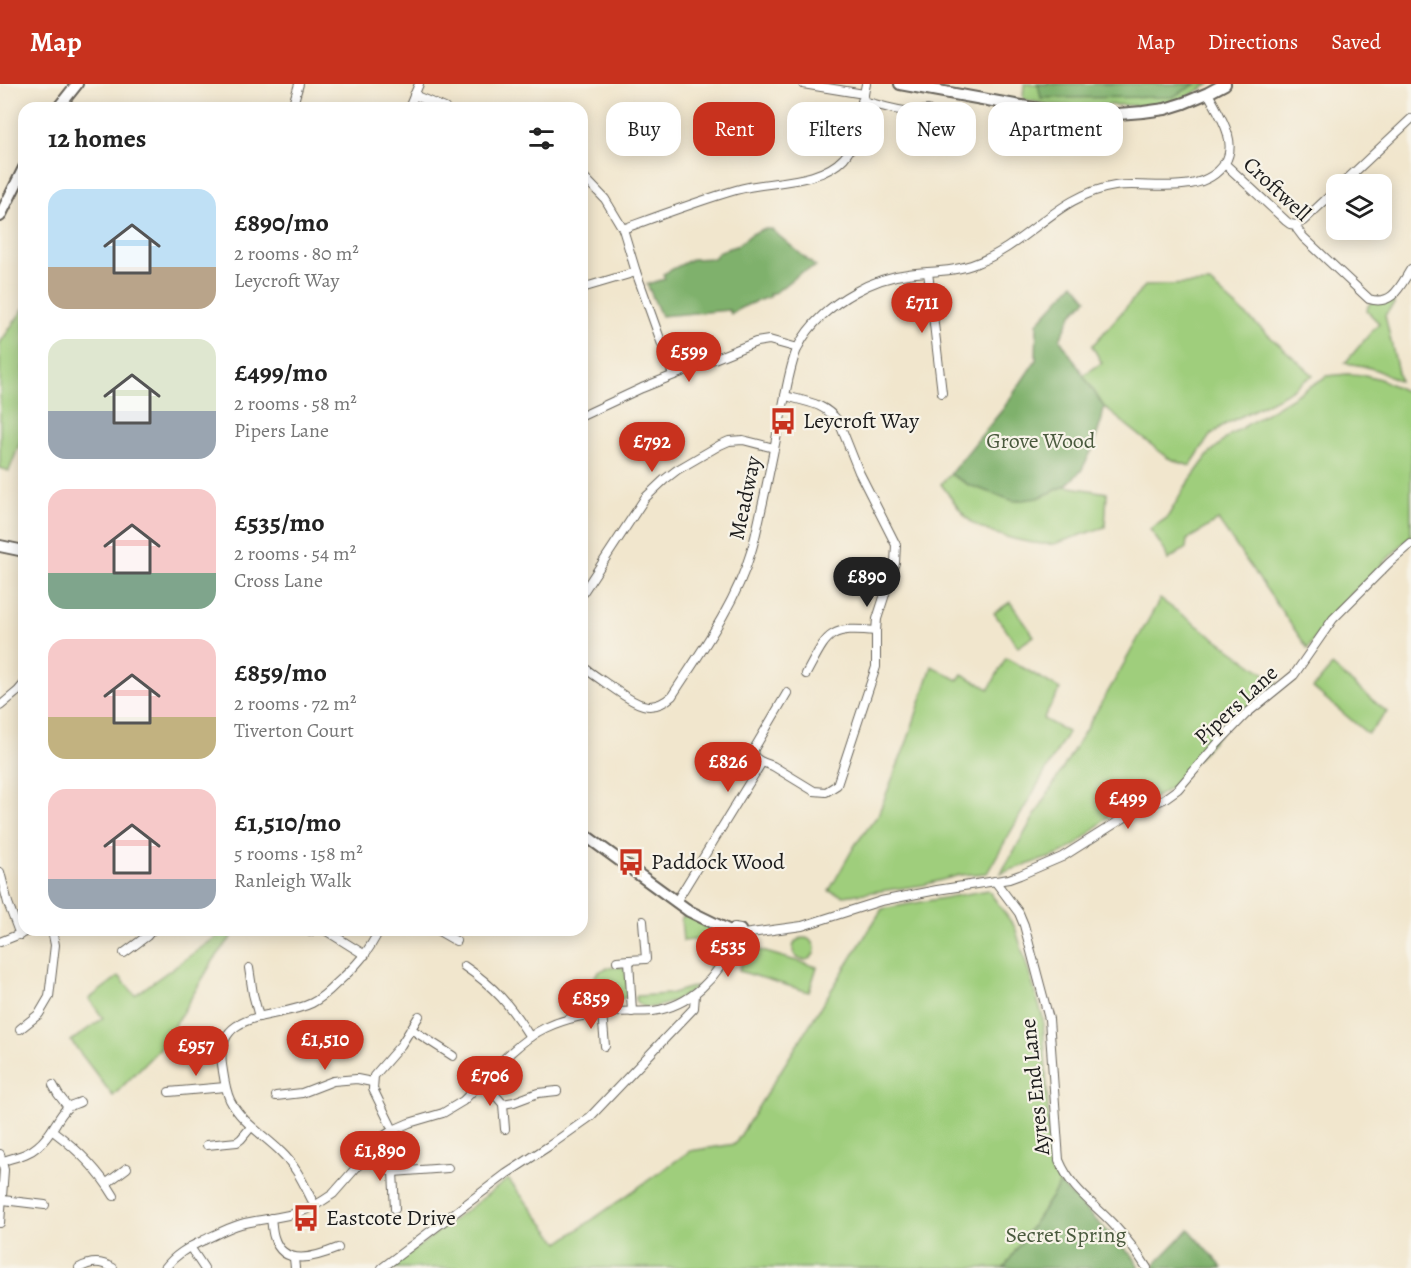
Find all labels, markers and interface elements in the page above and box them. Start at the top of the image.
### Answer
text: Map [30,23,82,61]
text: Map [1137,28,1175,56]
text: Directions [1208,28,1298,56]
text: Saved [1331,28,1381,56]
chip: Buy [606,102,681,156]
chip: Rent [693,102,775,156]
chip: Filters [787,102,884,156]
chip: New [896,102,976,156]
chip: Apartment [988,102,1123,156]
text: 12 homes [48,121,146,156]
icon: filters [525,122,558,155]
street label: Croftwell [1237,150,1317,228]
map controls [1326,174,1392,240]
button: layers [1326,174,1392,240]
text: £890/mo [234,205,329,240]
icon: home [96,213,168,285]
text: 2 rooms · 80 m² [234,240,359,267]
text: Leycroft Way [234,267,339,294]
pin: £711 [886,283,958,334]
text: £711 [905,289,939,316]
pin: £599 [653,332,725,383]
text: £599 [670,338,708,365]
text: £499/mo [234,355,328,390]
icon: home [96,363,168,435]
text: 2 rooms · 58 m² [234,390,357,417]
bus stop icon: Leycroft Way [768,406,798,436]
place label: Leycroft Way [803,406,919,436]
text: Pipers Lane [234,417,329,444]
pin: £792 [616,422,688,473]
park label: Grove Wood [986,426,1096,456]
text: £792 [633,428,671,455]
street label: Meadway [721,453,769,543]
text: £535/mo [234,505,325,540]
icon: home [96,513,168,585]
text: 2 rooms · 54 m² [234,540,356,567]
pin: £890 [831,557,903,608]
text: £890 [847,563,887,590]
text: Cross Lane [234,567,323,594]
text: £859/mo [234,655,327,690]
street label: Pipers Lane [1188,658,1284,752]
icon: home [96,663,168,735]
text: 2 rooms · 72 m² [234,690,356,717]
text: Tiverton Court [234,717,354,744]
pin: £826 [692,742,764,793]
text: £826 [709,748,747,775]
pin: £499 [1092,779,1164,830]
text: £499 [1109,785,1147,812]
text: £1,510/mo [234,805,341,840]
icon: home [96,813,168,885]
text: 5 rooms · 158 m² [234,840,363,867]
bus stop icon: Paddock Wood [616,847,646,877]
place label: Paddock Wood [651,847,785,877]
text: Ranleigh Walk [234,867,351,894]
pin: £535 [692,927,764,978]
text: £535 [710,933,746,960]
pin: £859 [555,979,627,1030]
text: £859 [572,985,610,1012]
street label: Ayres End Lane [1013,1017,1057,1158]
pin: £1,510 [276,1020,374,1071]
pin: £957 [160,1026,232,1077]
text: £1,510 [301,1026,349,1053]
text: £957 [178,1032,214,1059]
pin: £706 [454,1056,526,1107]
text: £706 [471,1062,509,1089]
pin: £1,890 [331,1131,429,1182]
text: £1,890 [354,1137,406,1164]
bus stop icon: Eastcote Drive [291,1203,321,1233]
place label: Eastcote Drive [326,1203,456,1233]
park label: Secret Spring [1005,1220,1127,1250]

